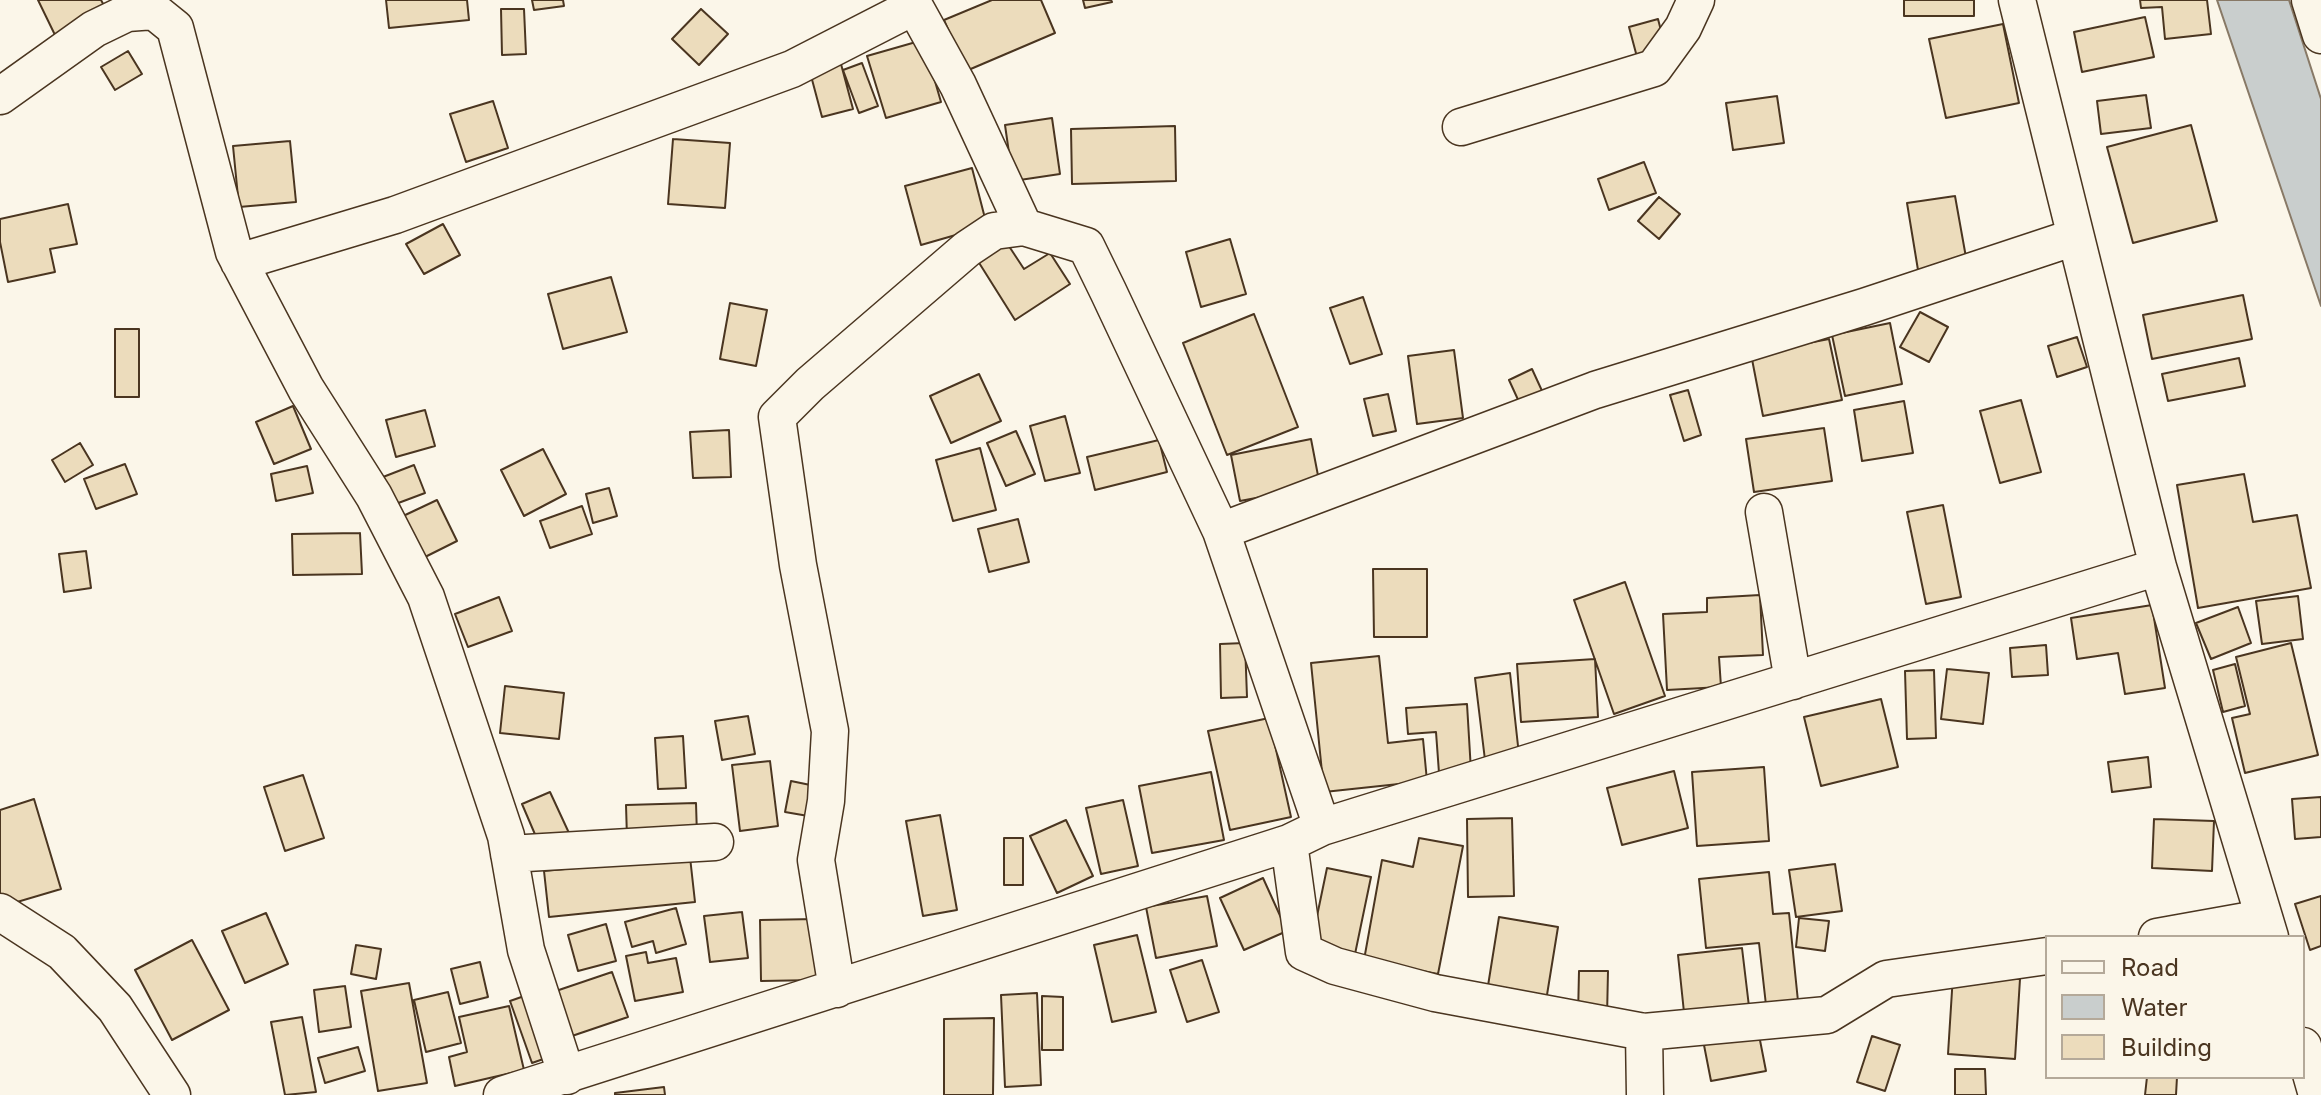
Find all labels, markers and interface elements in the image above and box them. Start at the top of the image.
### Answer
legend [2045,935,2305,1079]
text: Road [2121,953,2179,982]
text: Water [2121,993,2188,1022]
text: Building [2121,1033,2212,1062]

